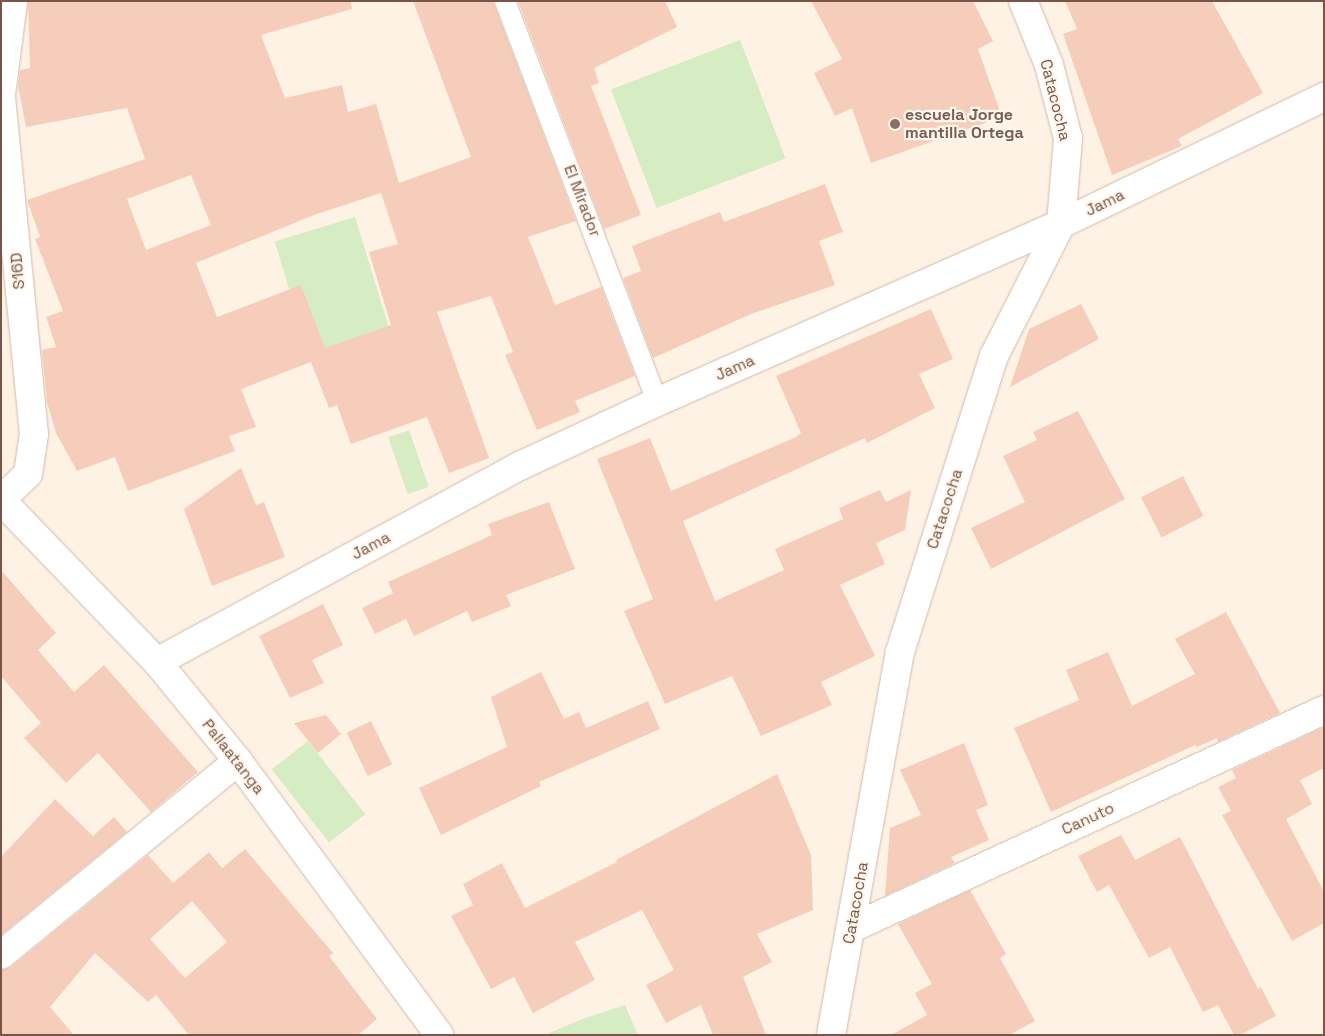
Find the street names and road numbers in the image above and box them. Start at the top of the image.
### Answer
street label: Catacocha [1036,57,1074,143]
street label: El Mirador [559,162,605,240]
street label: Jama [1082,185,1128,221]
street label: S16D [7,252,29,290]
street label: Jama [712,351,758,385]
street label: Catacocha [923,466,967,552]
street label: Jama [348,528,394,564]
street label: Pallaatanga [198,716,268,798]
street label: Canuto [1059,798,1117,840]
street label: Catacocha [839,860,873,946]

